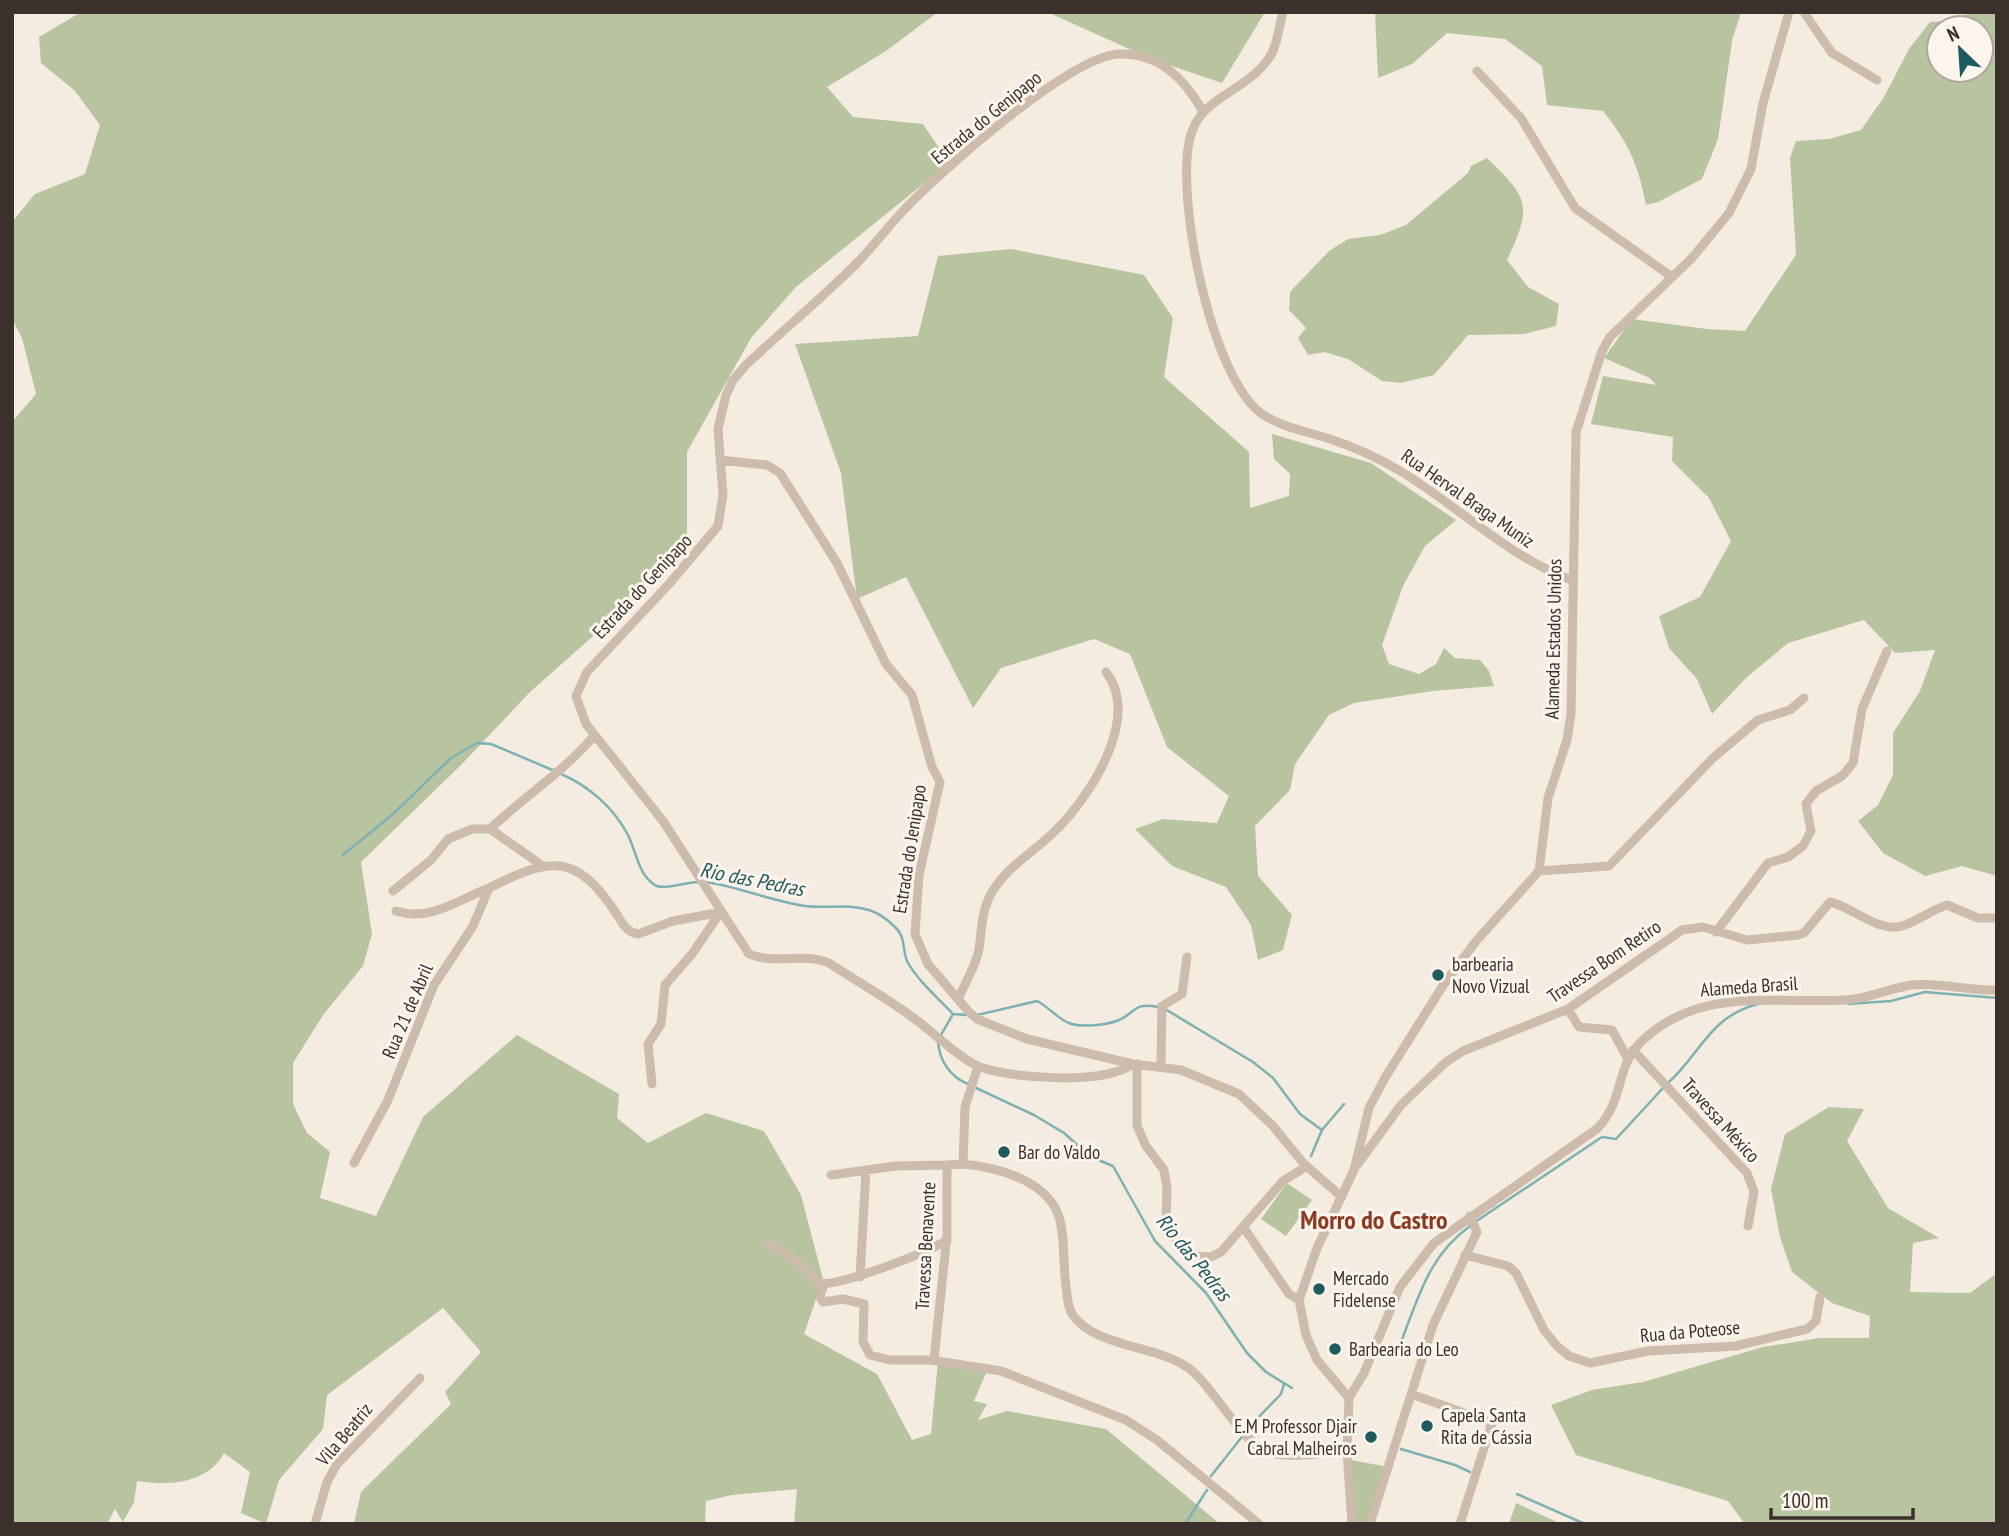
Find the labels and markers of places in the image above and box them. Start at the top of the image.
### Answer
place label: barbearia Novo Vizual [1452,952,1530,998]
marker: barbearia Novo Vizual [1430,967,1446,983]
place label: Bar do Valdo [1018,1140,1100,1164]
marker: Bar do Valdo [996,1144,1012,1160]
place label: Mercado Fidelense [1333,1266,1396,1312]
marker: Mercado Fidelense [1311,1281,1327,1297]
place label: Barbearia do Leo [1349,1337,1459,1361]
marker: Barbearia do Leo [1327,1341,1343,1357]
place label: Capela Santa Rita de Cássia [1441,1403,1532,1449]
place label: E.M Professor Djair Cabral Malheiros [1234,1414,1358,1460]
marker: Capela Santa Rita de Cássia [1419,1418,1435,1434]
marker: E.M Professor Djair Cabral Malheiros [1363,1429,1379,1445]

